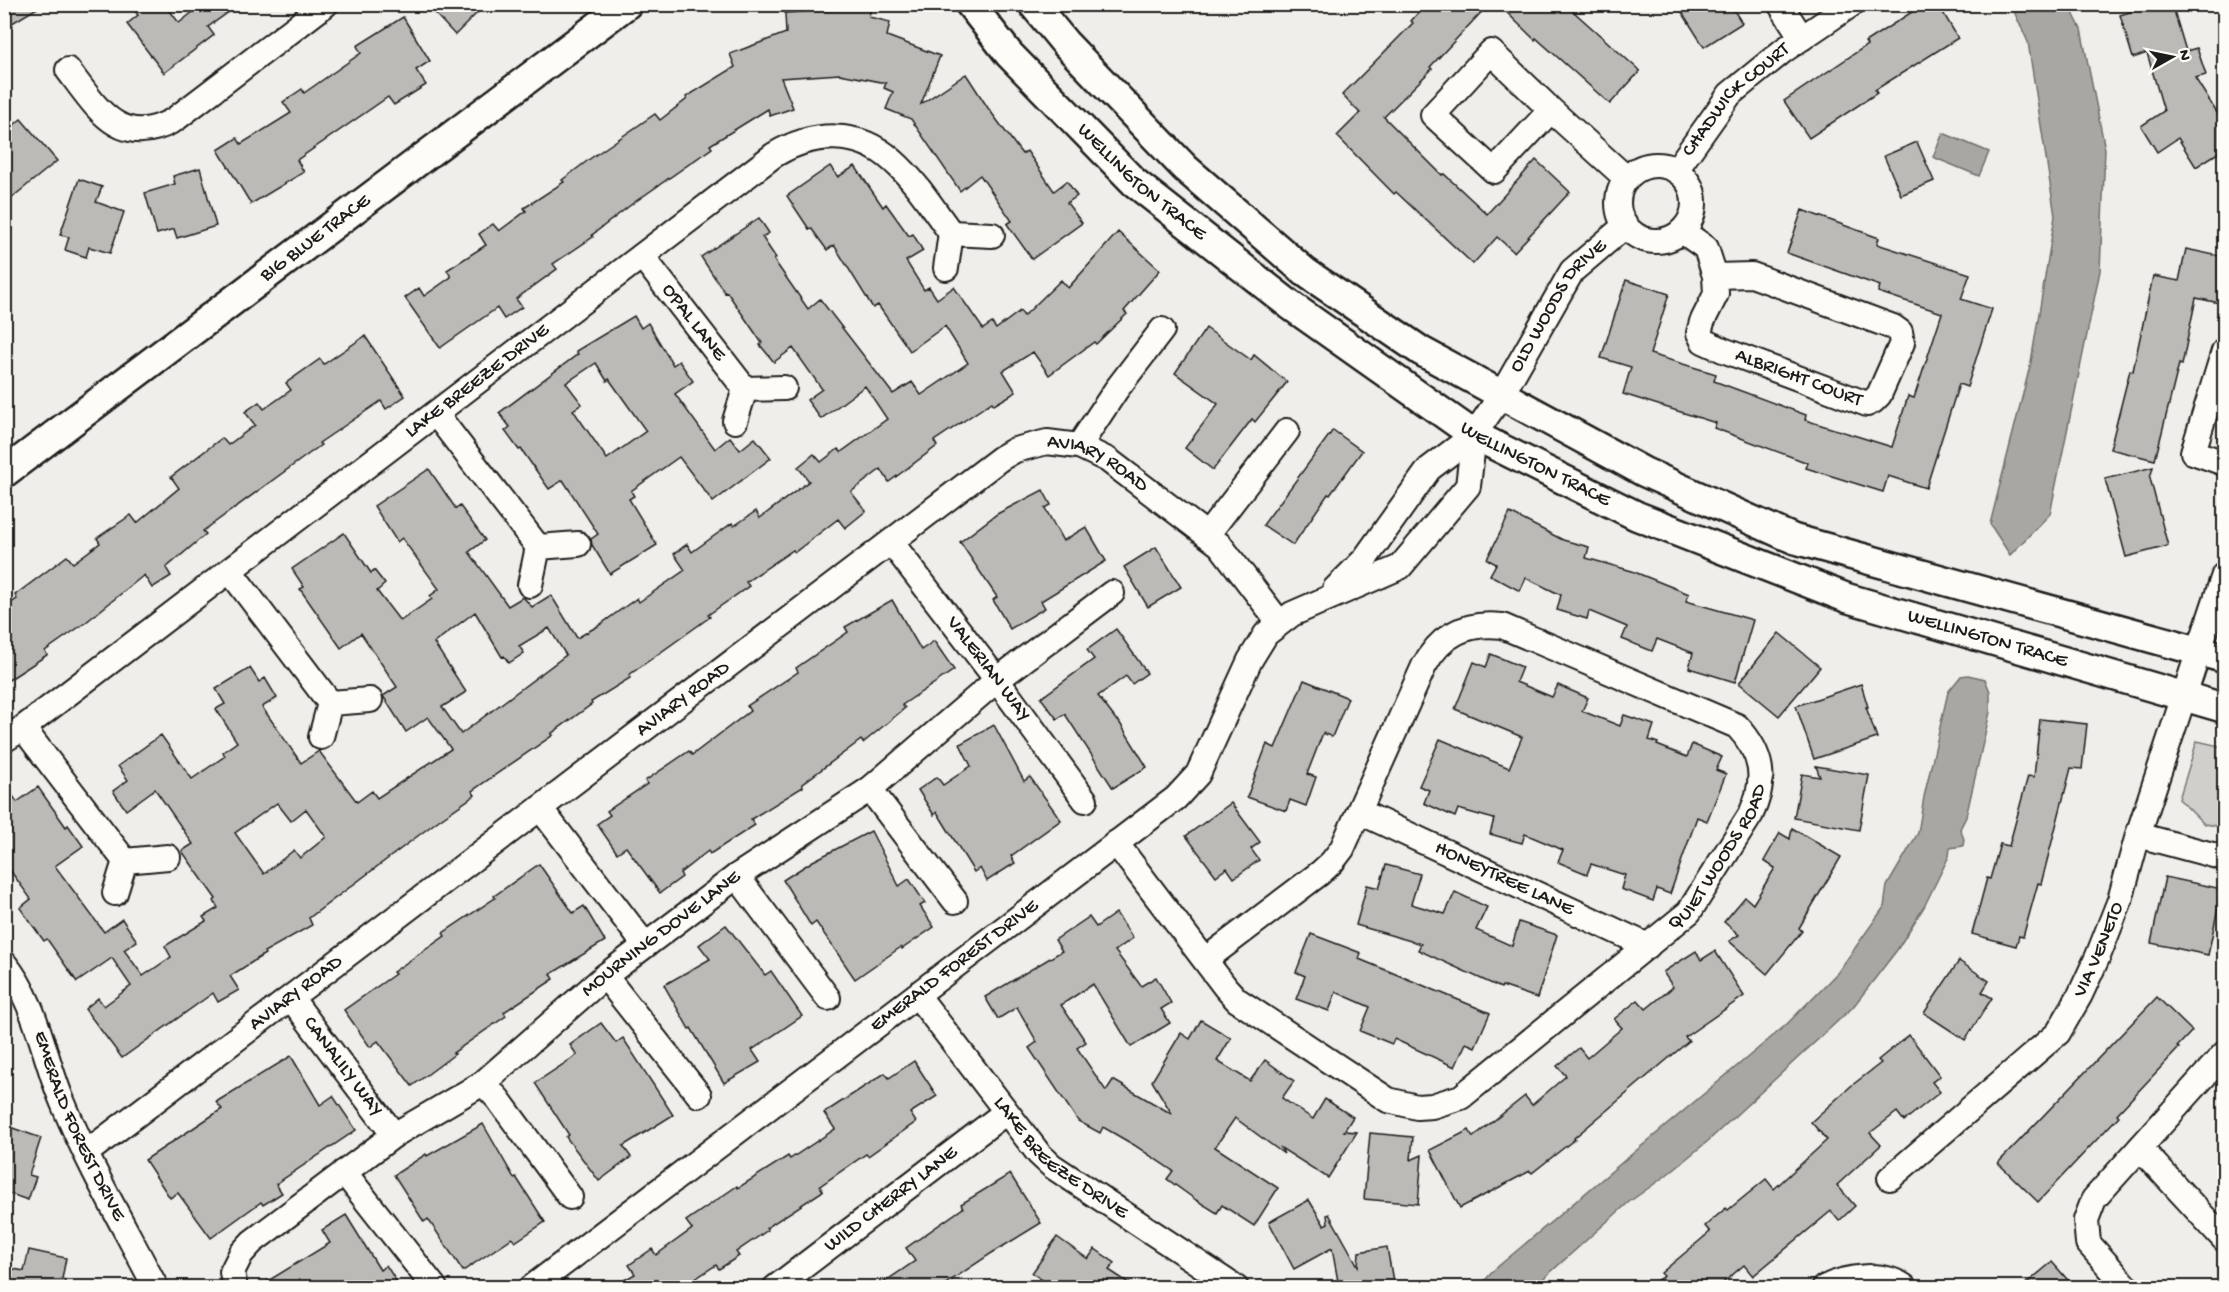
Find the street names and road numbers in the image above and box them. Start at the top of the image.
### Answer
street label: CHADWICK COURT [1678,37,1795,161]
street label: WELLINGTON TRACE [1072,119,1212,247]
street label: BIG BLUE TRACE [255,189,376,288]
street label: OLD WOODS DRIVE [1505,234,1613,377]
street label: OPAL LANE [656,279,732,367]
street label: LAKE BREEZE DRIVE [401,318,555,444]
street label: ALBRIGHT COURT [1732,344,1866,413]
street label: WELLINGTON TRACE [1455,417,1615,513]
street label: AVIARY ROAD [1046,431,1153,498]
street label: WELLINGTON TRACE [1905,605,2072,674]
street label: VALERIAN WAY [940,611,1035,726]
street label: AVIARY ROAD [632,656,735,742]
street label: QUIET WOODS ROAD [1664,781,1772,936]
street label: HONEYTREE LANE [1431,837,1579,922]
street label: MOURNING DOVE LANE [577,865,747,1002]
street label: EMERALD FOREST DRIVE [866,894,1044,1037]
street label: VIA VENETO [2069,899,2130,1002]
street label: AVIARY ROAD [245,950,348,1036]
street label: CANALILY WAY [298,1012,388,1121]
street label: EMERALD FOREST DRIVE [28,1028,131,1226]
street label: LAKE BREEZE DRIVE [988,1092,1133,1225]
street label: WILD CHERRY LANE [820,1141,963,1258]

